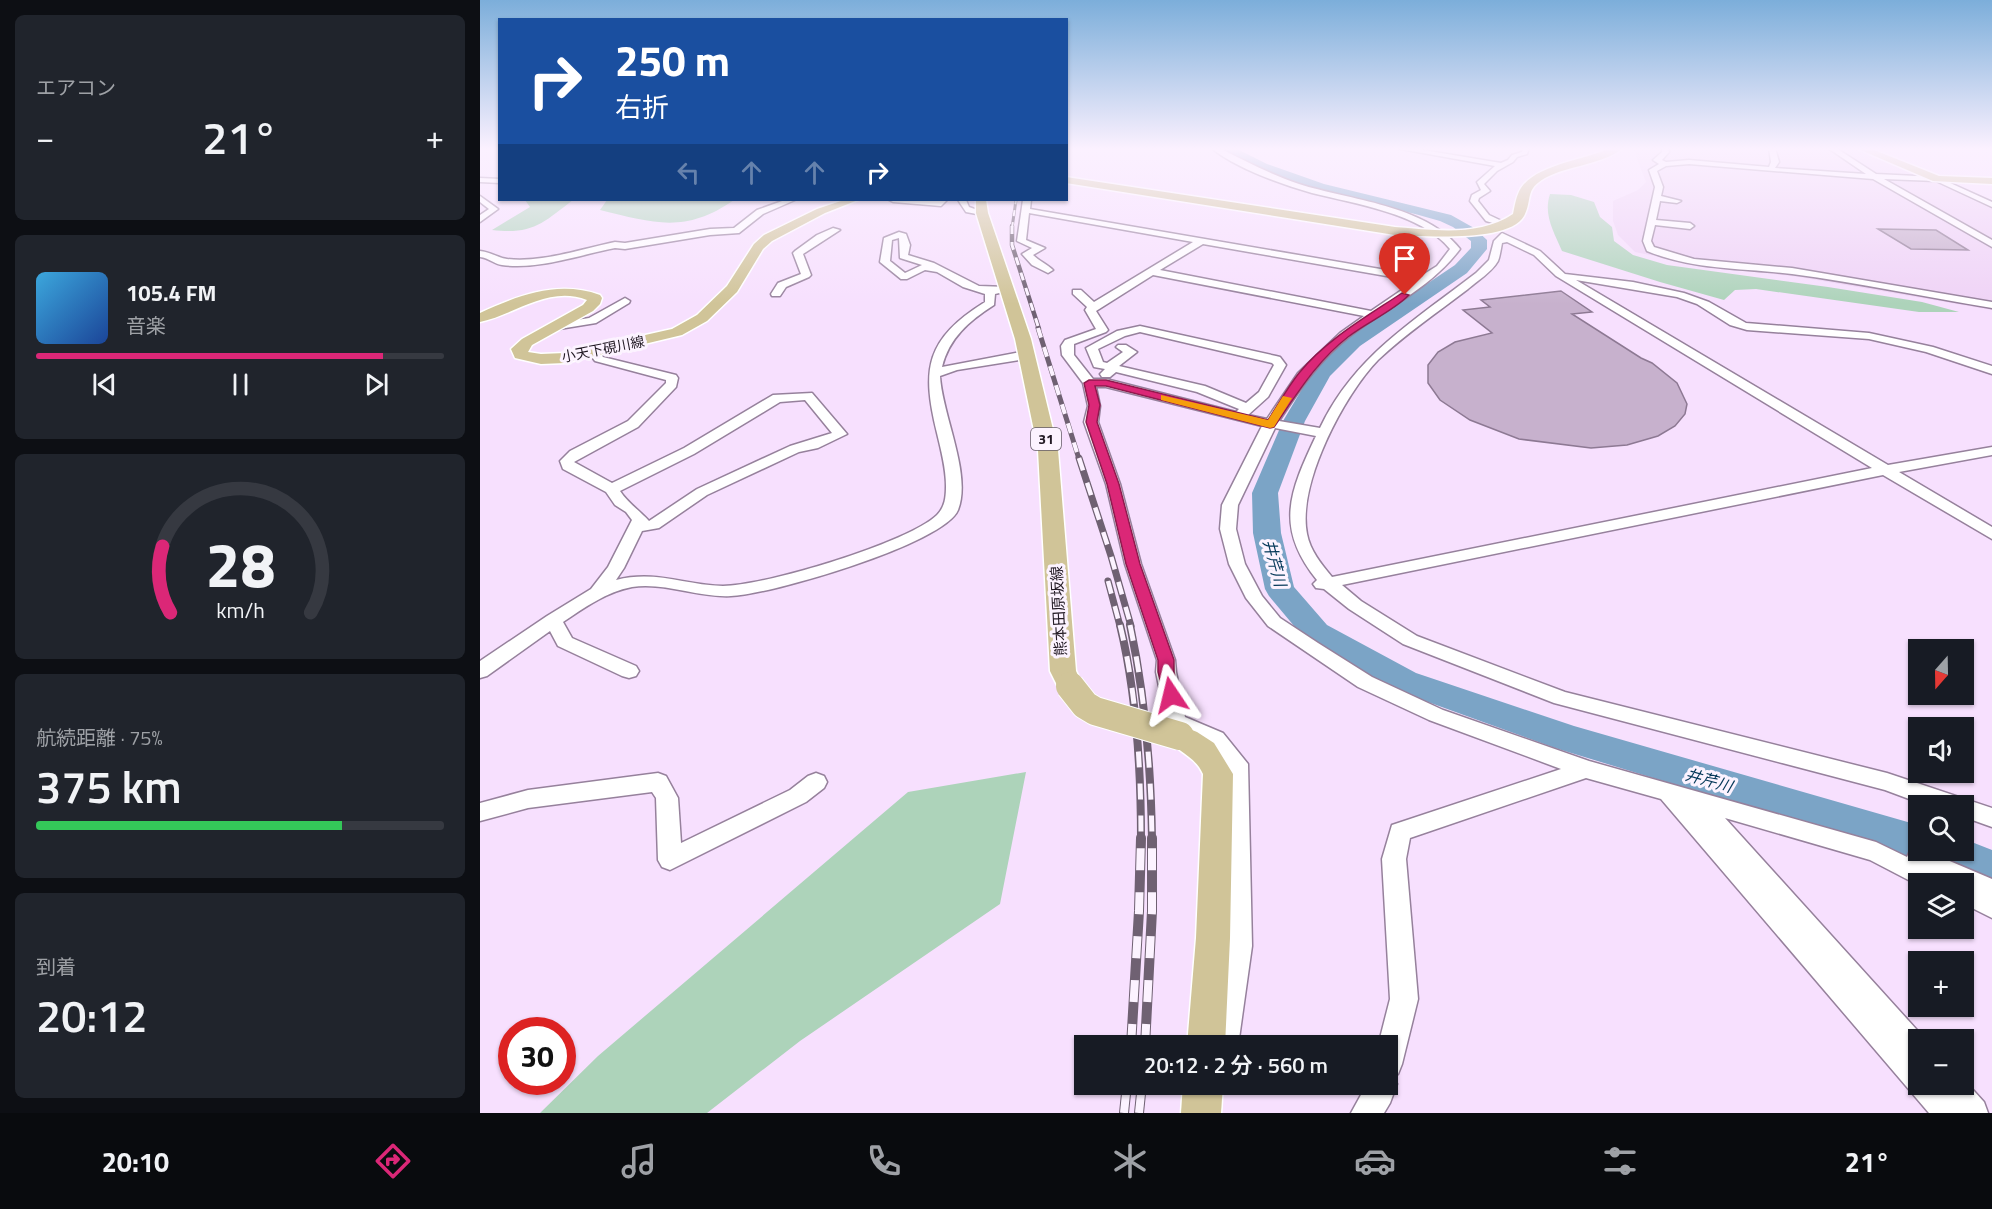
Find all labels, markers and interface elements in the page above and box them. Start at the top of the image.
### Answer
text: 250 m [615,28,730,92]
icon: right [516,42,594,120]
text: エアコン [36,72,116,103]
text: 右折 [615,86,669,127]
text: 21° [202,103,278,171]
text: − [36,112,54,162]
text: + [426,112,444,162]
icon: left [672,156,705,189]
icon: ahead [735,156,768,189]
icon: ahead [798,156,831,189]
icon: right [861,156,894,189]
pin [1379,233,1430,295]
icon: arrive [1388,242,1421,275]
text: 105.4 FM [126,276,216,310]
text: 音楽 [126,310,166,341]
street label: 小天下硯川線 [560,330,646,367]
icon: previous [88,368,121,401]
icon: pause [224,368,257,401]
icon: next [360,368,393,401]
road number: 31 [1031,428,1061,450]
text: 28 [205,517,275,612]
water label: 井芹川 [1257,537,1293,591]
street label: 熊本田原坂線 [1045,565,1072,657]
text: km/h [216,595,264,627]
north arrow [1908,639,1974,705]
map controls [1908,639,1974,1095]
position arrow [1139,663,1203,727]
button: sound [1908,717,1974,783]
text: 航続距離 · 75% [36,722,163,753]
text: 375 km [36,752,182,820]
water label: 井芹川 [1683,762,1737,799]
button: search [1908,795,1974,861]
button: layers [1908,873,1974,939]
text: 到着 [36,951,76,982]
button: + [1908,951,1974,1017]
text: 20:12 [36,981,148,1049]
speed limit sign: 30 [498,1017,576,1095]
button: − [1908,1029,1974,1095]
text: 20:12 · 2 分 · 560 m [1144,1048,1328,1082]
icon: directions [372,1140,414,1182]
icon: music [618,1140,660,1182]
icon: phone [863,1140,905,1182]
icon: climate [1109,1140,1151,1182]
icon: car [1354,1140,1396,1182]
icon: filters [1599,1140,1641,1182]
text: 20:10 [102,1141,169,1182]
text: 21° [1845,1141,1890,1182]

